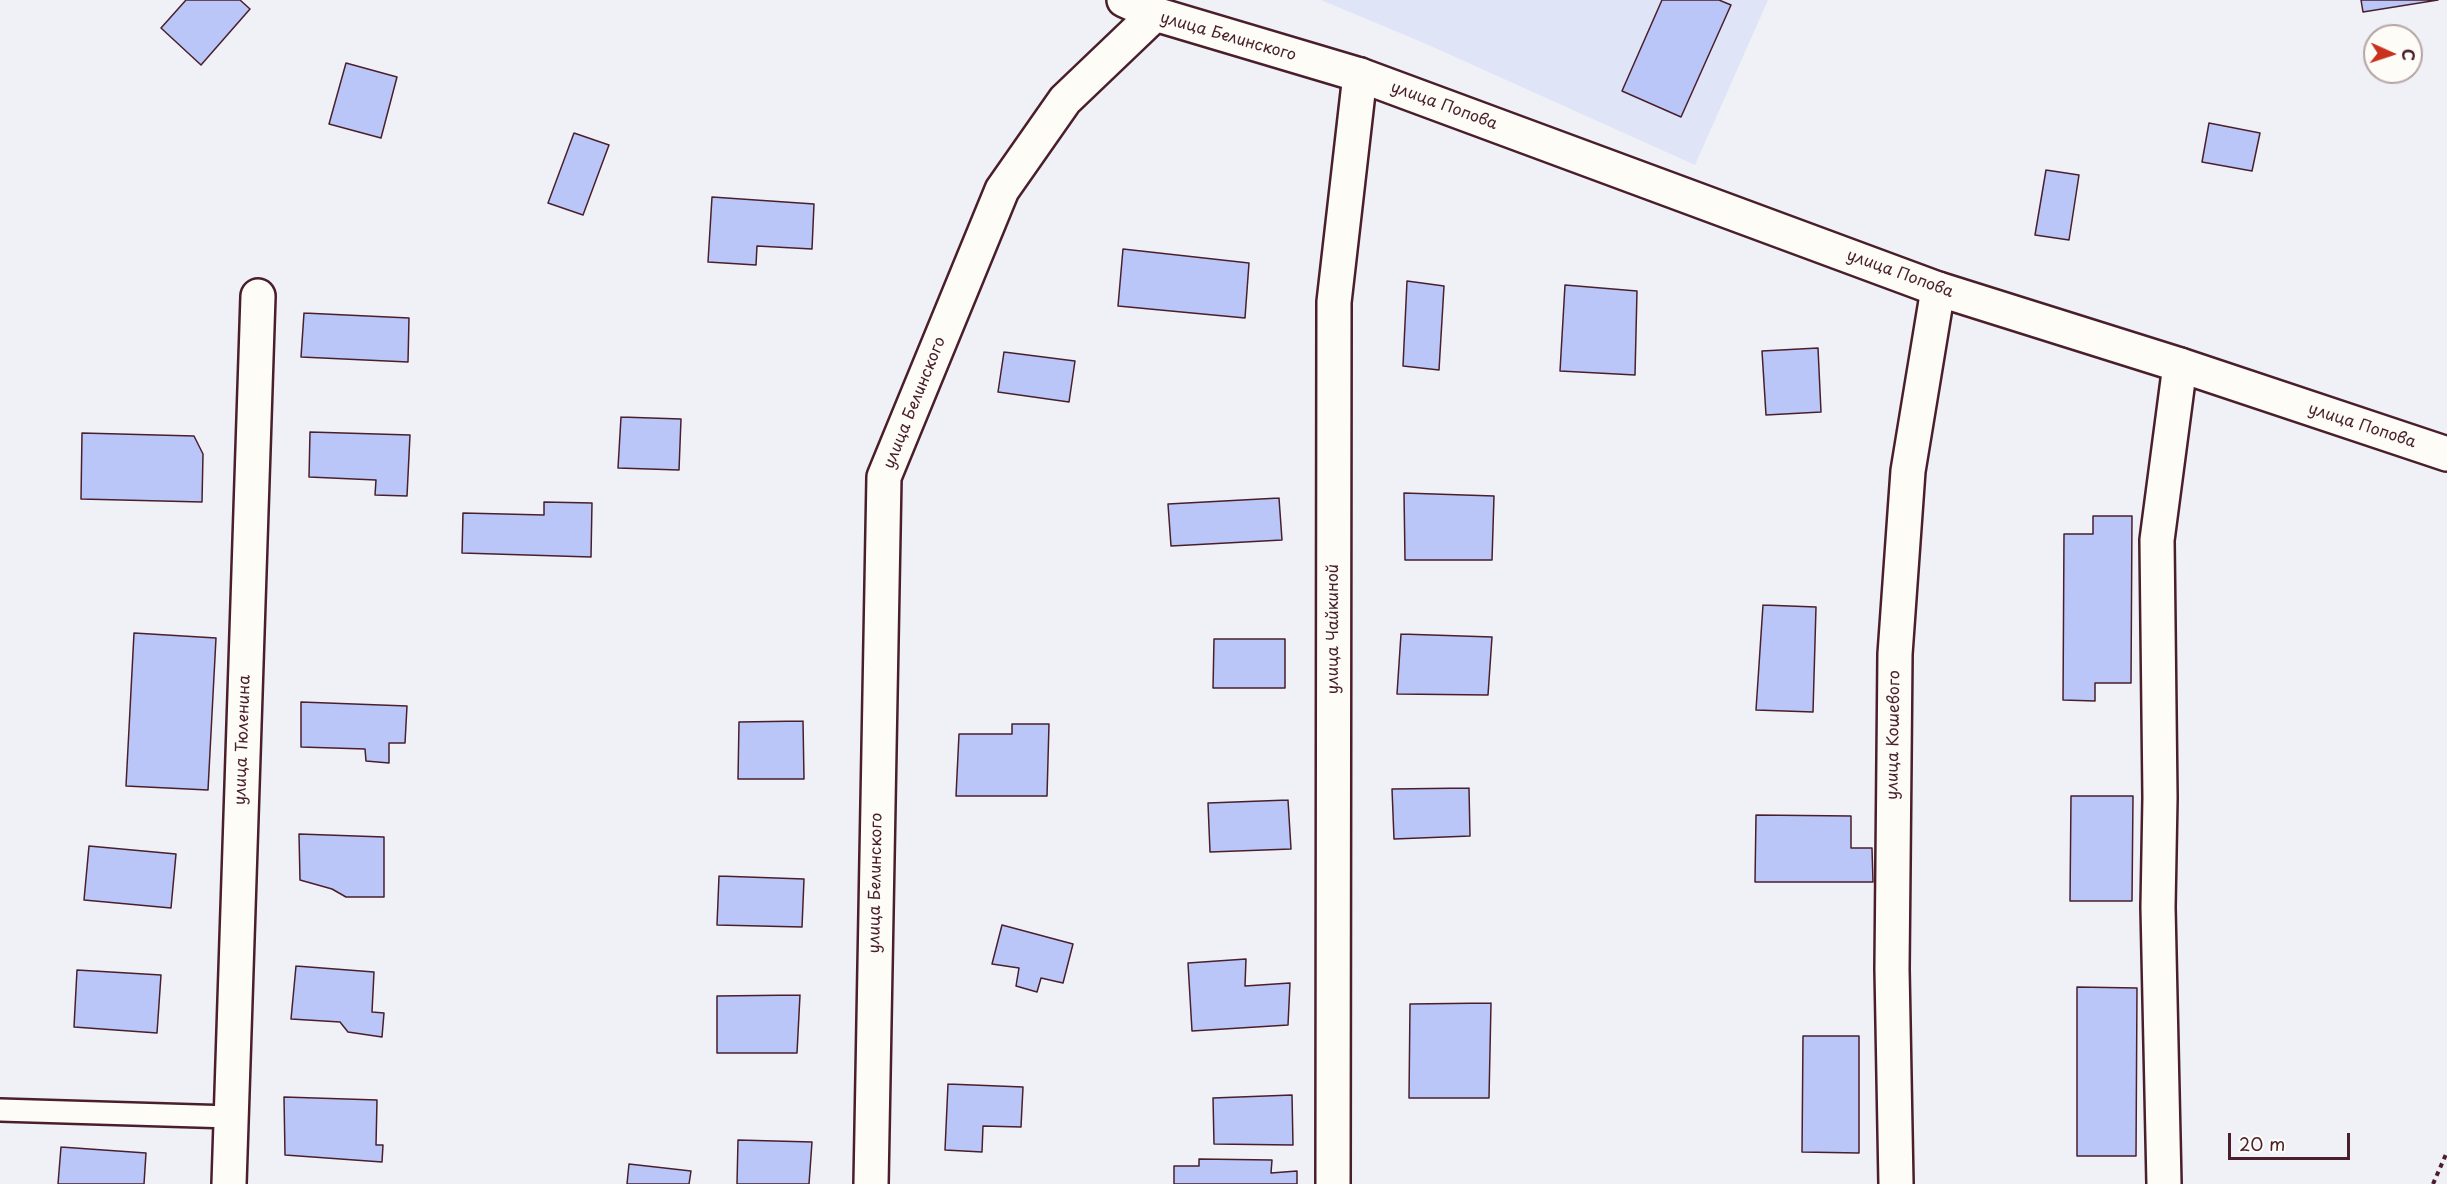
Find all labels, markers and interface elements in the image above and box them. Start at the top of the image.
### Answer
street label: улица Белинского [1158,8,1298,66]
north arrow [2363,24,2423,84]
text: С [2397,48,2421,61]
street label: улица Попова [1388,78,1500,134]
street label: улица Попова [1844,246,1956,302]
street label: улица Белинского [880,334,950,472]
street label: улица Попова [2306,400,2418,452]
street label: улица Чайкиной [1324,564,1344,694]
street label: улица Кошевого [1883,670,1905,800]
street label: улица Тюленина [231,675,255,805]
street label: улица Белинского [865,812,887,954]
scale bar [2231,1121,2352,1159]
text: 20 m [2239,1130,2285,1157]

